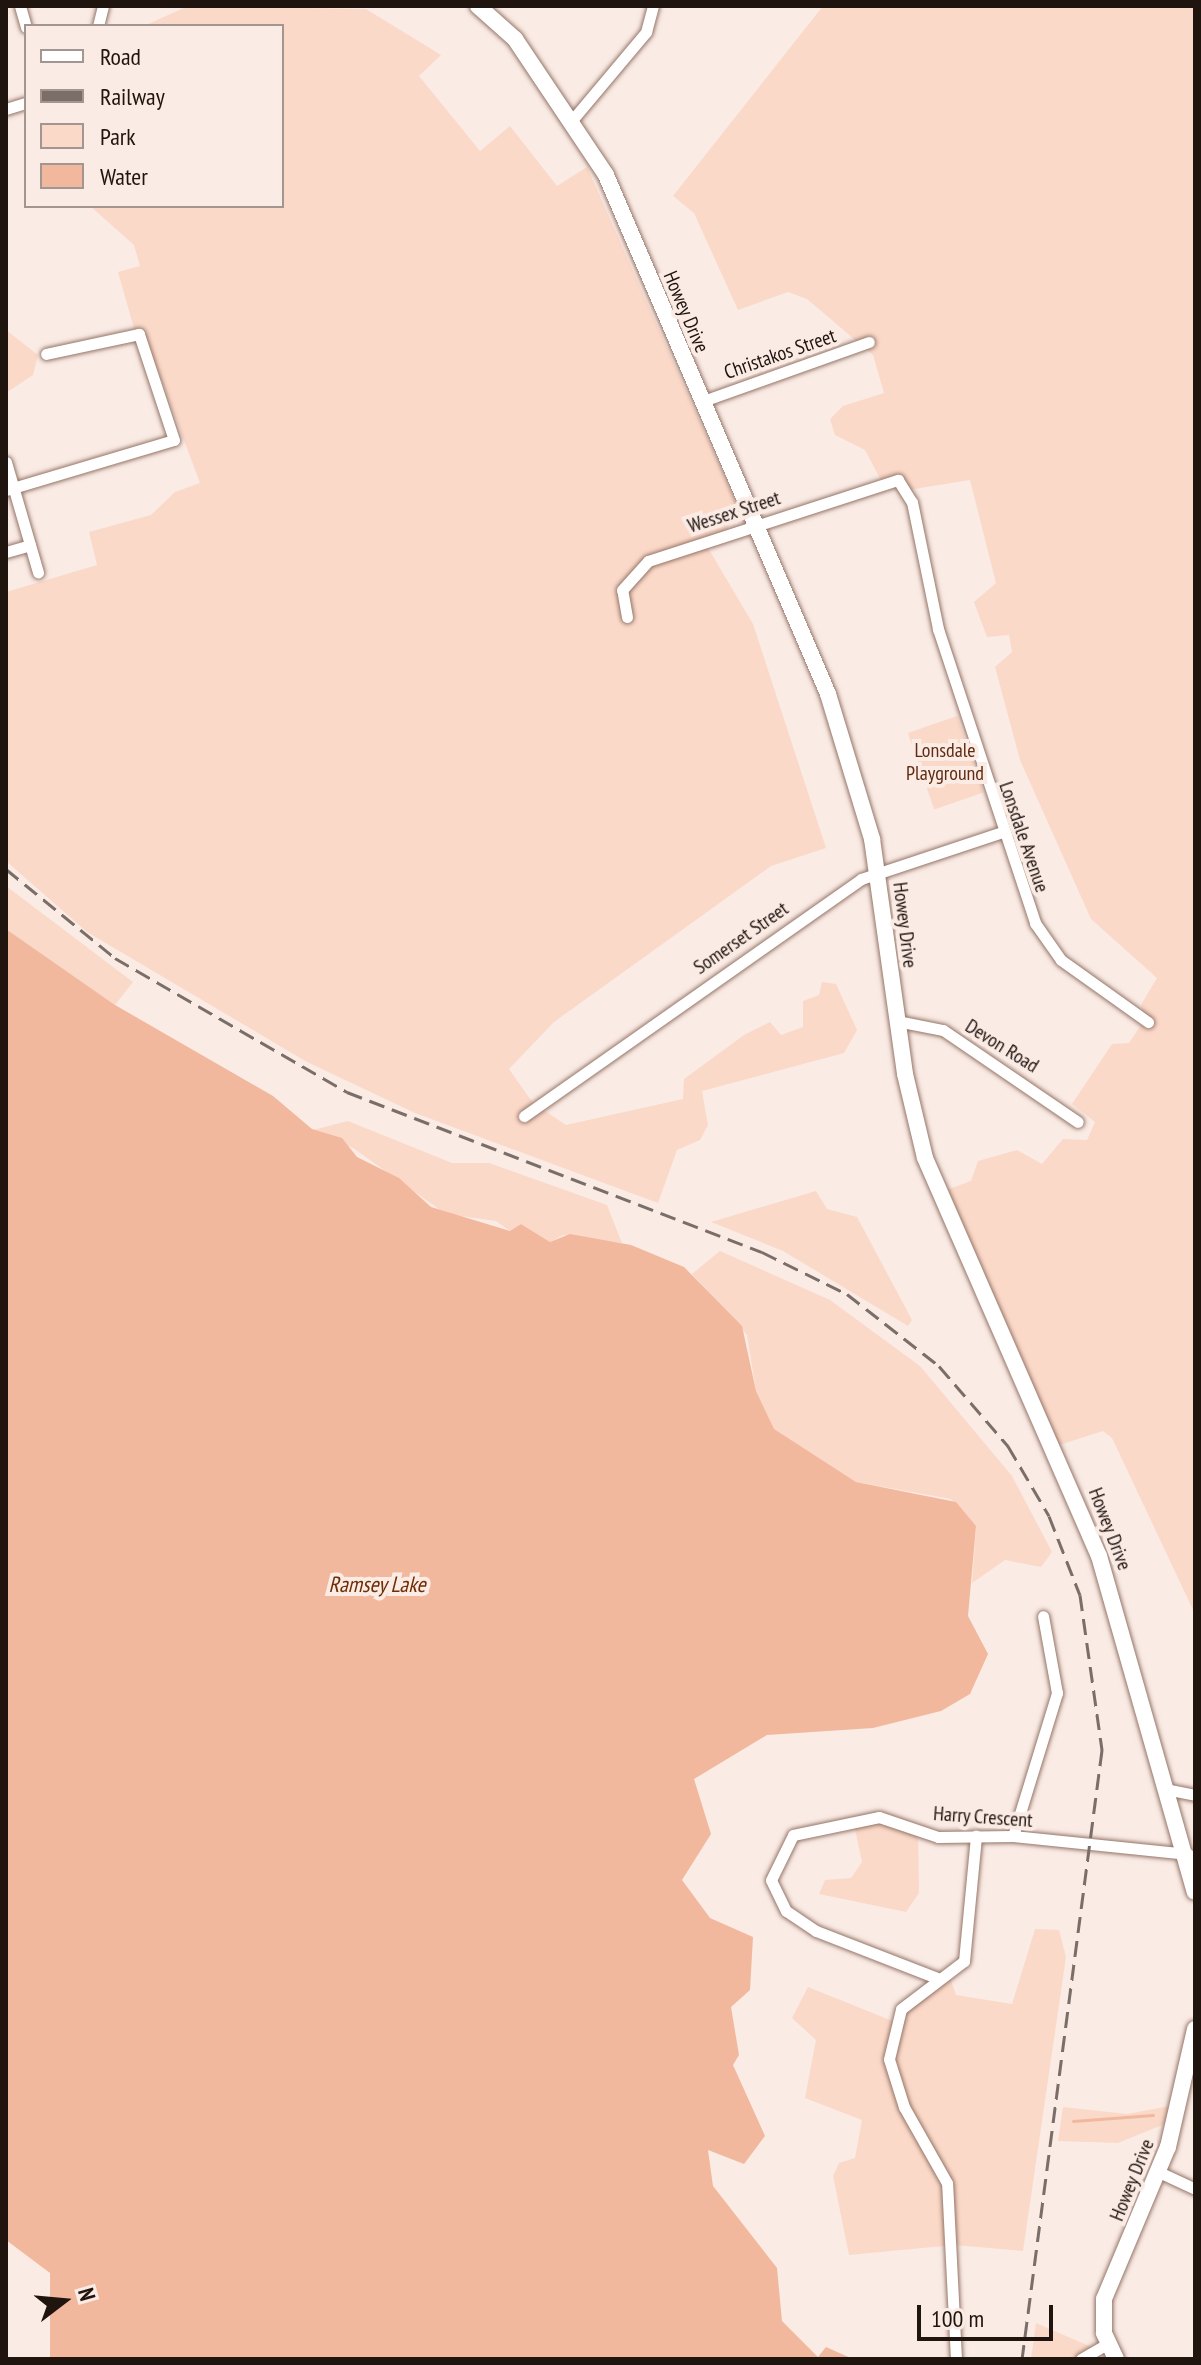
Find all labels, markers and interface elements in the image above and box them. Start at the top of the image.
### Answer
legend [24,24,284,208]
text: Road [100,41,141,72]
text: Railway [100,81,165,112]
text: Park [100,121,136,152]
text: Water [100,161,148,192]
street label: Howey Drive [658,267,714,357]
street label: Christakos Street [721,324,839,384]
street label: Wessex Street [685,486,783,538]
park label: Lonsdale Playground [906,738,984,785]
street label: Lonsdale Avenue [994,778,1054,896]
street label: Howey Drive [888,880,922,970]
street label: Somerset Street [689,897,793,979]
street label: Devon Road [961,1014,1043,1078]
street label: Howey Drive [1083,1484,1137,1574]
water label: Ramsey Lake [328,1572,426,1598]
street label: Harry Crescent [932,1802,1034,1832]
street label: Howey Drive [1105,2135,1159,2225]
north arrow [24,2261,104,2341]
text: N [72,2285,102,2304]
scale bar [921,2289,1057,2339]
text: 100 m [931,2303,984,2334]

